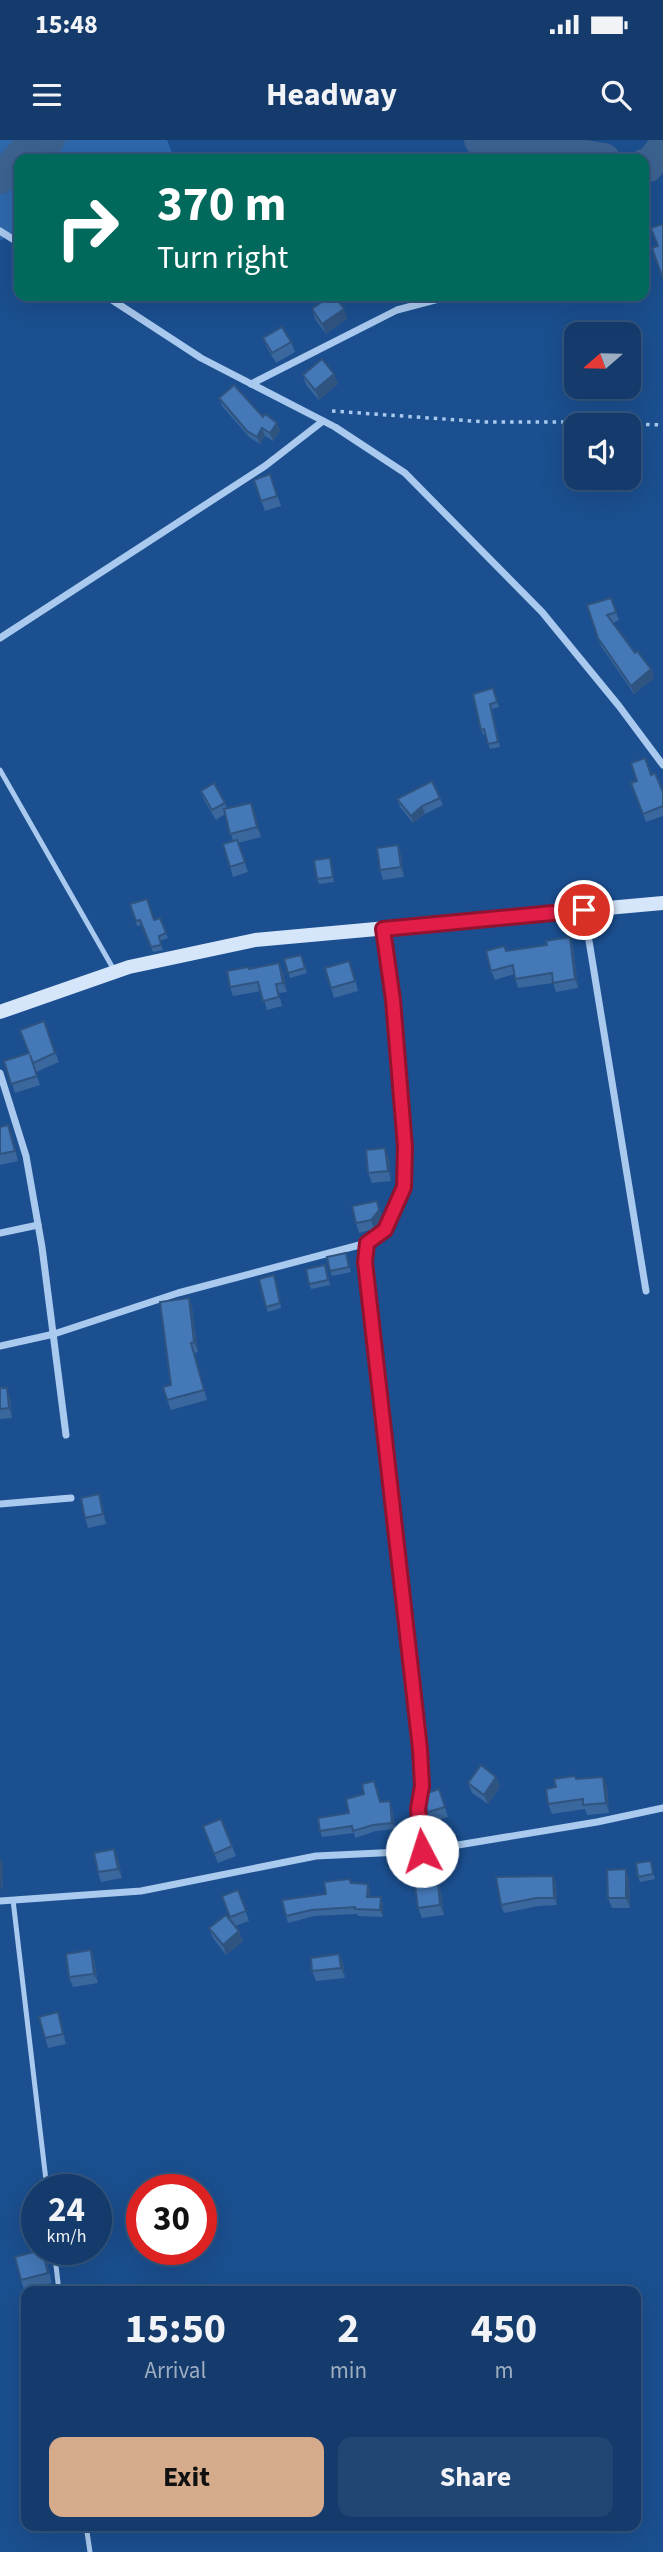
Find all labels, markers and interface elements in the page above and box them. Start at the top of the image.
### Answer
text: 15:48 [35,6,98,43]
text: Headway [266,72,397,118]
icon: menu [28,76,66,114]
icon: search [597,76,635,114]
text: 370 m [157,170,286,240]
icon: right [42,182,133,273]
text: Turn right [157,235,288,281]
north arrow [564,322,640,399]
map controls [564,322,641,490]
button: sound [564,413,641,490]
pin [554,880,614,940]
icon: arrive [565,891,603,929]
position arrow [385,1814,459,1888]
speed limit sign: 30 [126,2174,217,2265]
text: 24 [48,2185,85,2235]
text: km/h [47,2224,86,2249]
text: 15:50 [125,2299,226,2359]
text: 2 [337,2299,359,2359]
text: 450 [471,2299,537,2359]
text: Arrival [144,2354,206,2387]
text: min [330,2354,367,2387]
text: m [494,2354,514,2387]
button: Exit [49,2437,324,2517]
button: Share [338,2437,613,2517]

